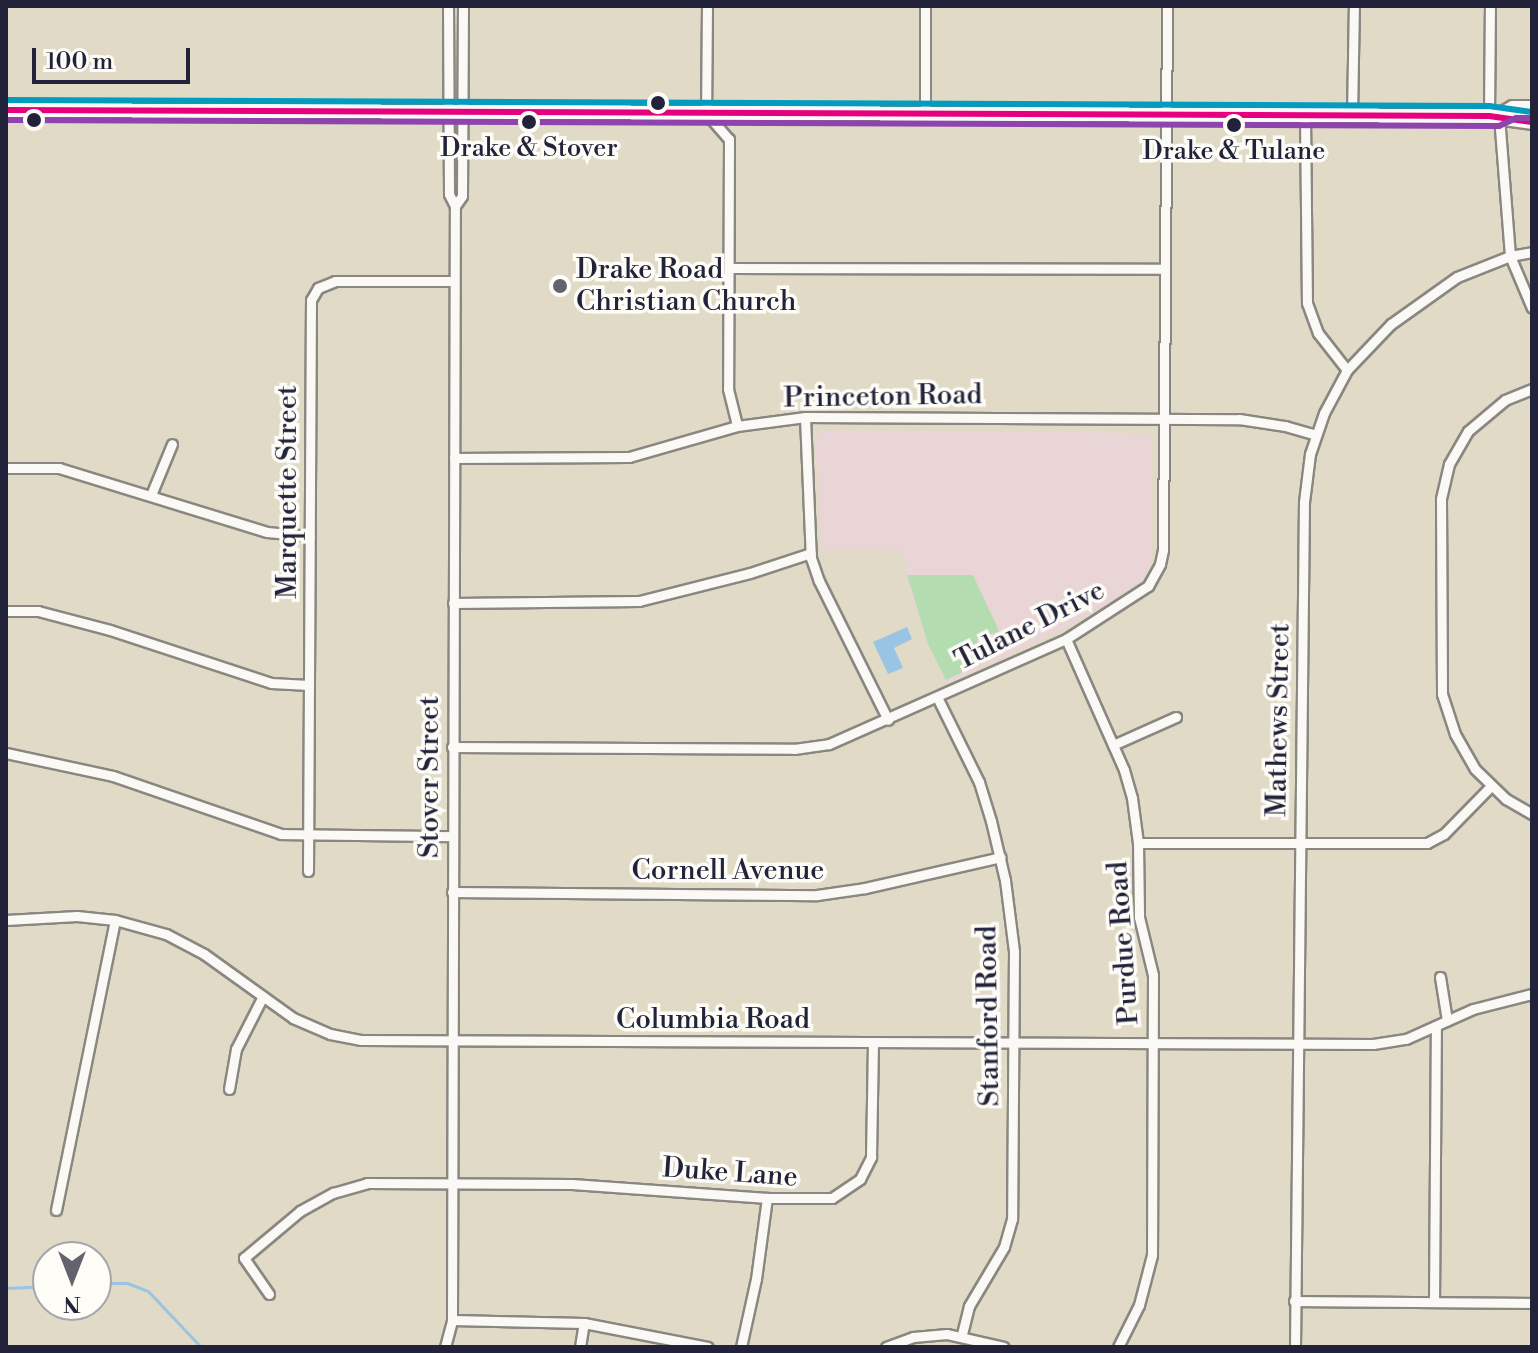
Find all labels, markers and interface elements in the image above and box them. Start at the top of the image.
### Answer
scale bar [36,32,194,82]
text: 100 m [46,47,113,77]
unlabelled marker [650,95,666,111]
unlabelled marker [26,112,42,128]
marker: Drake & Stover [521,114,537,130]
marker: Drake & Tulane [1226,117,1242,133]
place label: Drake & Stover [440,133,618,165]
place label: Drake & Tulane [1143,136,1325,168]
place label: Drake Road Christian Church [576,253,796,319]
marker: Drake Road Christian Church [551,277,569,295]
street label: Princeton Road [783,378,983,416]
street label: Marquette Street [271,385,305,599]
street label: Tulane Drive [949,574,1111,678]
street label: Mathews Street [1261,623,1297,817]
street label: Stover Street [413,696,447,858]
street label: Cornell Avenue [632,854,824,888]
street label: Purdue Road [1102,860,1146,1026]
street label: Stanford Road [971,925,1007,1107]
street label: Columbia Road [616,1003,810,1037]
street label: Duke Lane [661,1152,799,1194]
north arrow [32,1241,112,1321]
text: N [63,1290,81,1317]

